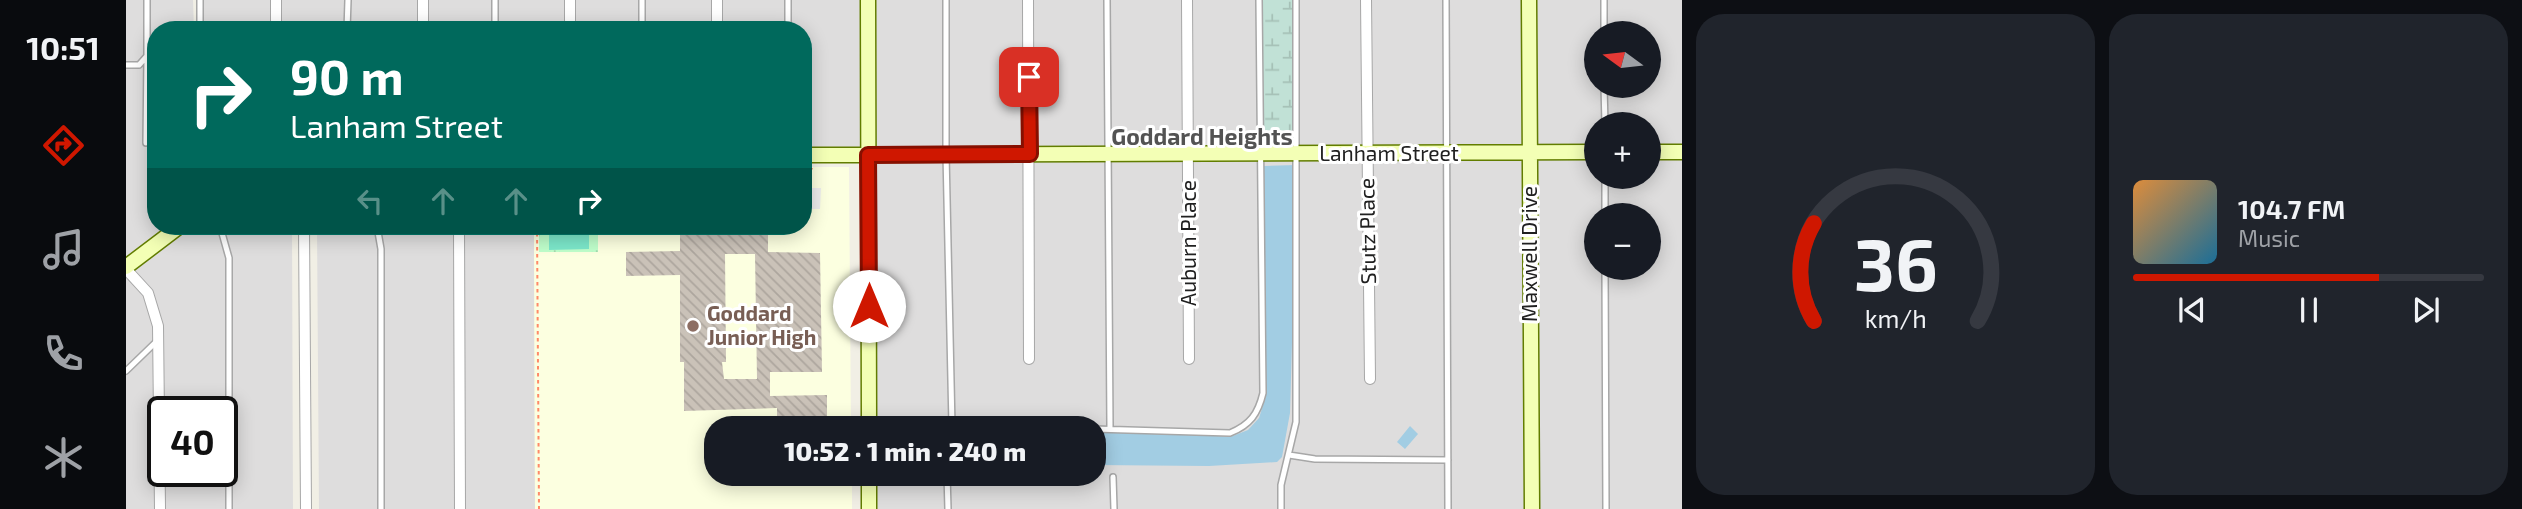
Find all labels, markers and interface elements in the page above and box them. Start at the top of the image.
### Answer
north arrow [1584,21,1661,98]
map controls [1584,21,1661,280]
text: 10:51 [26,28,100,66]
text: 90 m [290,46,404,105]
pin [999,47,1059,107]
icon: right [175,49,266,140]
icon: arrive [1010,58,1048,96]
text: Lanham Street [290,106,503,144]
button: + [1584,112,1661,189]
icon: directions [39,121,88,170]
district label: Goddard Heights [1111,122,1293,150]
street label: Lanham Street [1319,140,1459,165]
street label: Stutz Place [1353,178,1380,285]
street label: Auburn Place [1175,180,1200,306]
icon: left [351,182,389,220]
icon: ahead [424,182,462,220]
icon: ahead [497,182,535,220]
icon: right [570,182,608,220]
street label: Maxwell Drive [1516,186,1541,322]
text: 104.7 FM [2238,193,2345,224]
button: − [1584,203,1661,280]
text: 36 [1853,218,1938,306]
text: Music [2238,224,2300,252]
icon: music [39,225,88,274]
position arrow [832,269,906,343]
icon: previous [2173,291,2211,329]
icon: pause [2290,291,2328,329]
icon: next [2407,291,2445,329]
place label: Goddard Junior High [707,300,816,349]
text: km/h [1864,302,1927,332]
marker: Goddard Junior High [685,318,701,334]
icon: phone [39,329,88,378]
speed limit sign: 40 [147,396,238,487]
icon: climate [39,433,88,482]
text: 10:52 · 1 min · 240 m [784,435,1026,466]

